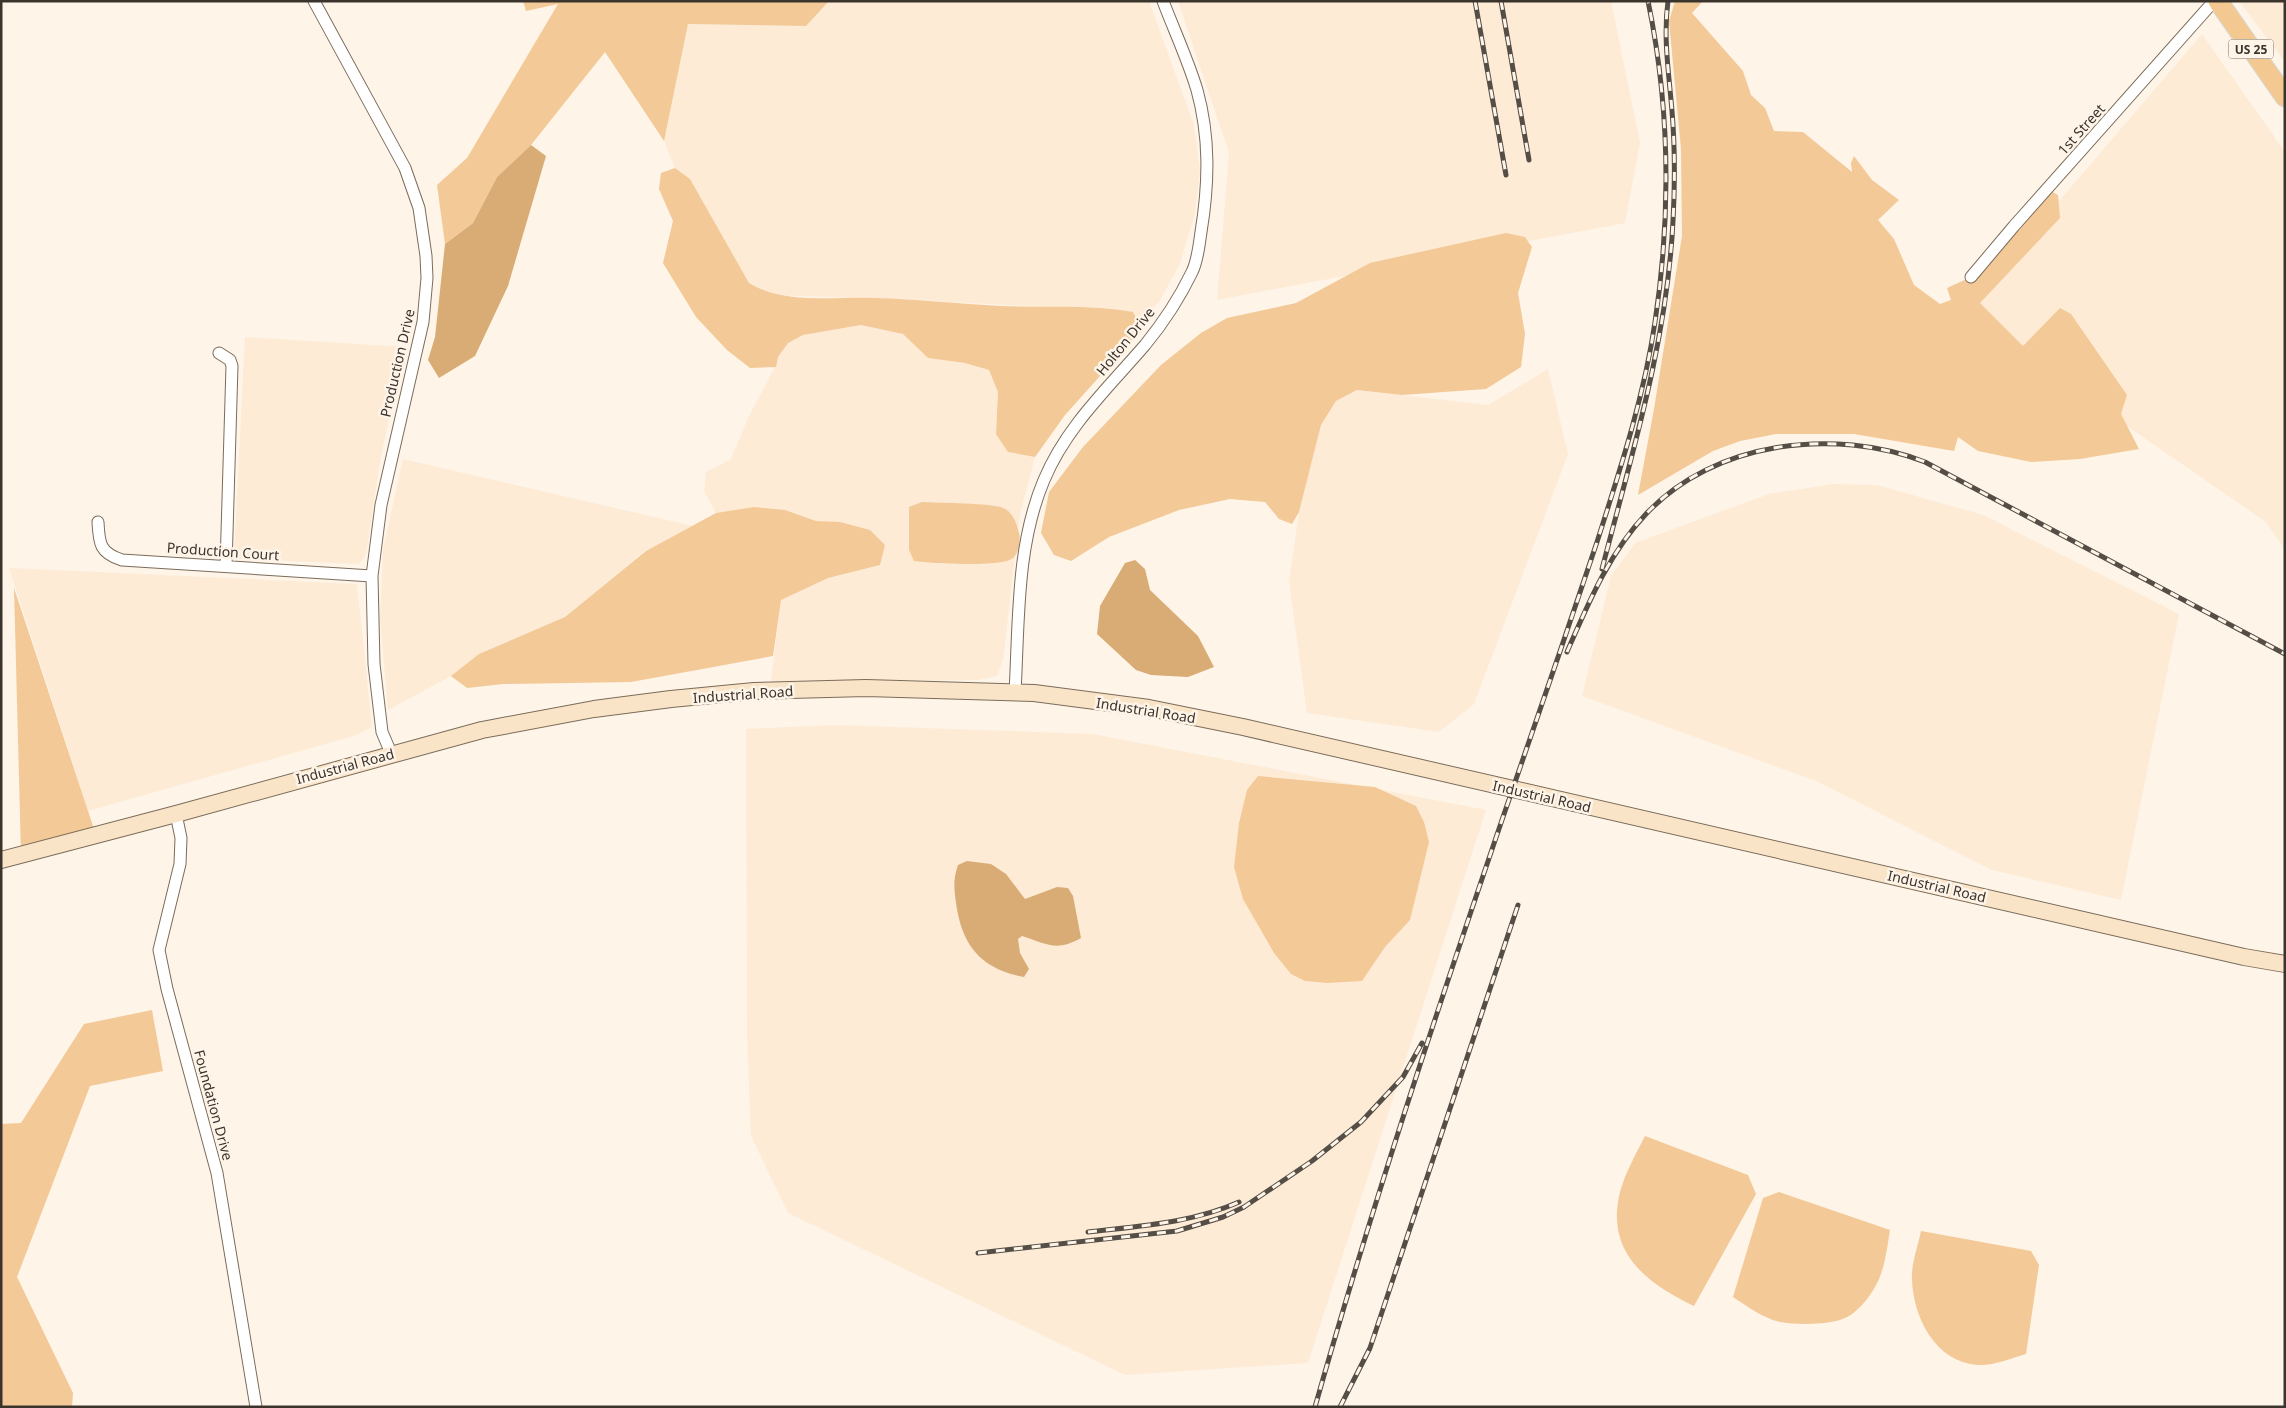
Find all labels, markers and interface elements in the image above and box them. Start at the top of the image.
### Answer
road number: US 25 [2228,40,2274,59]
street label: 1st Street [2053,99,2109,159]
street label: Holton Drive [1092,303,1159,379]
street label: Production Drive [375,307,419,419]
street label: Production Court [166,538,280,564]
street label: Industrial Road [692,681,794,707]
street label: Industrial Road [1095,693,1197,727]
street label: Industrial Road [294,744,396,788]
street label: Industrial Road [1491,775,1593,817]
street label: Industrial Road [1886,865,1988,907]
street label: Foundation Drive [190,1048,238,1162]

